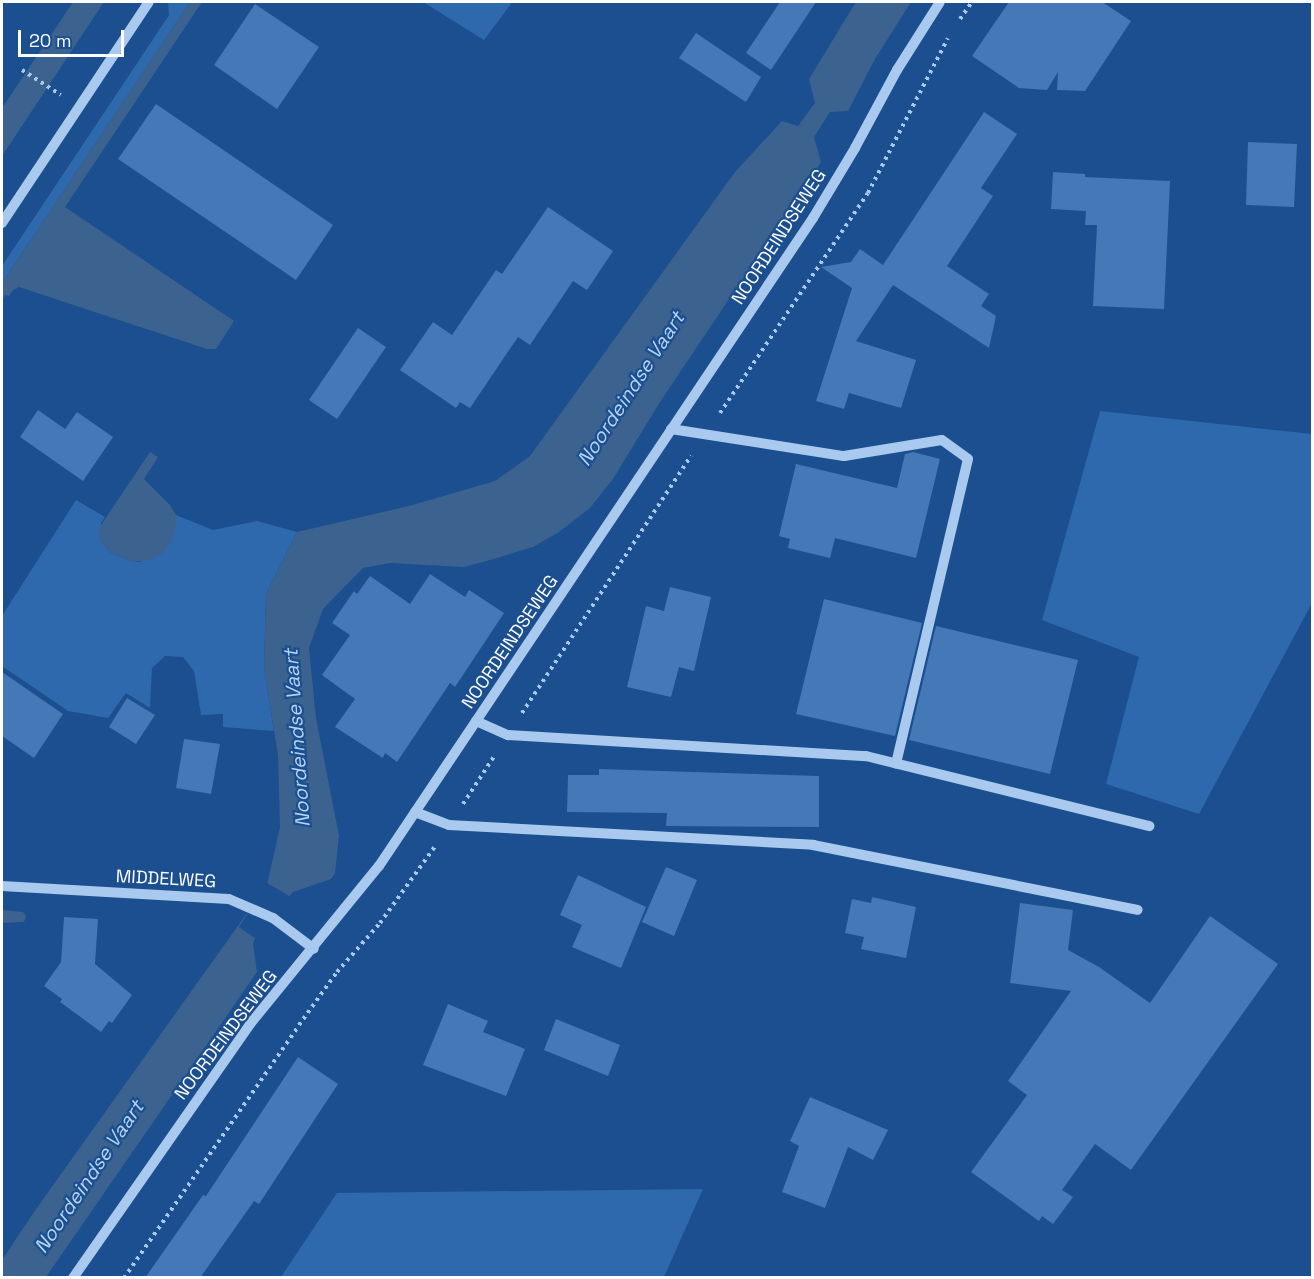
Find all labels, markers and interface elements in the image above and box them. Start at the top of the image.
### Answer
scale bar [21,18,128,56]
text: 20 m [29,29,72,52]
street label: NOORDEINDSEWEG [727,165,831,309]
water label: Noordeindse Vaart [572,307,690,471]
street label: NOORDEINDSEWEG [457,571,563,713]
water label: Noordeindse Vaart [279,648,315,828]
street label: MIDDELWEG [115,866,217,892]
street label: NOORDEINDSEWEG [170,966,282,1104]
water label: Noordeindse Vaart [29,1096,149,1258]

